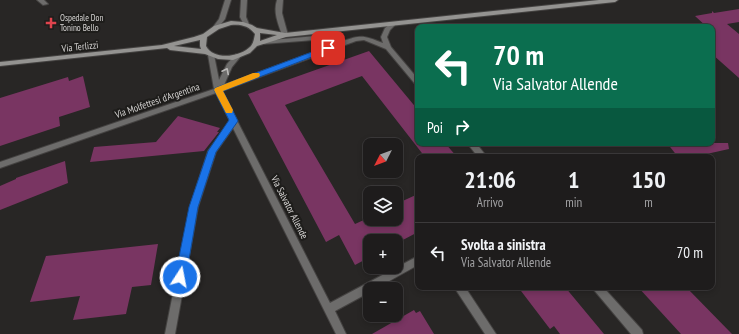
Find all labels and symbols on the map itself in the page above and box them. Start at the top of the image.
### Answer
place label: Ospedale Don Tonino Bello [60,12,103,33]
marker: Ospedale Don Tonino Bello [45,17,57,29]
pin [311,31,345,65]
street label: Via Terlizzi [60,38,99,55]
one-way arrow [221,68,229,75]
street label: Via Molfettesi d'Argentina [112,80,201,121]
north arrow [363,138,403,178]
street label: Via Salvator Allende [268,172,311,241]
position arrow [159,256,201,298]

